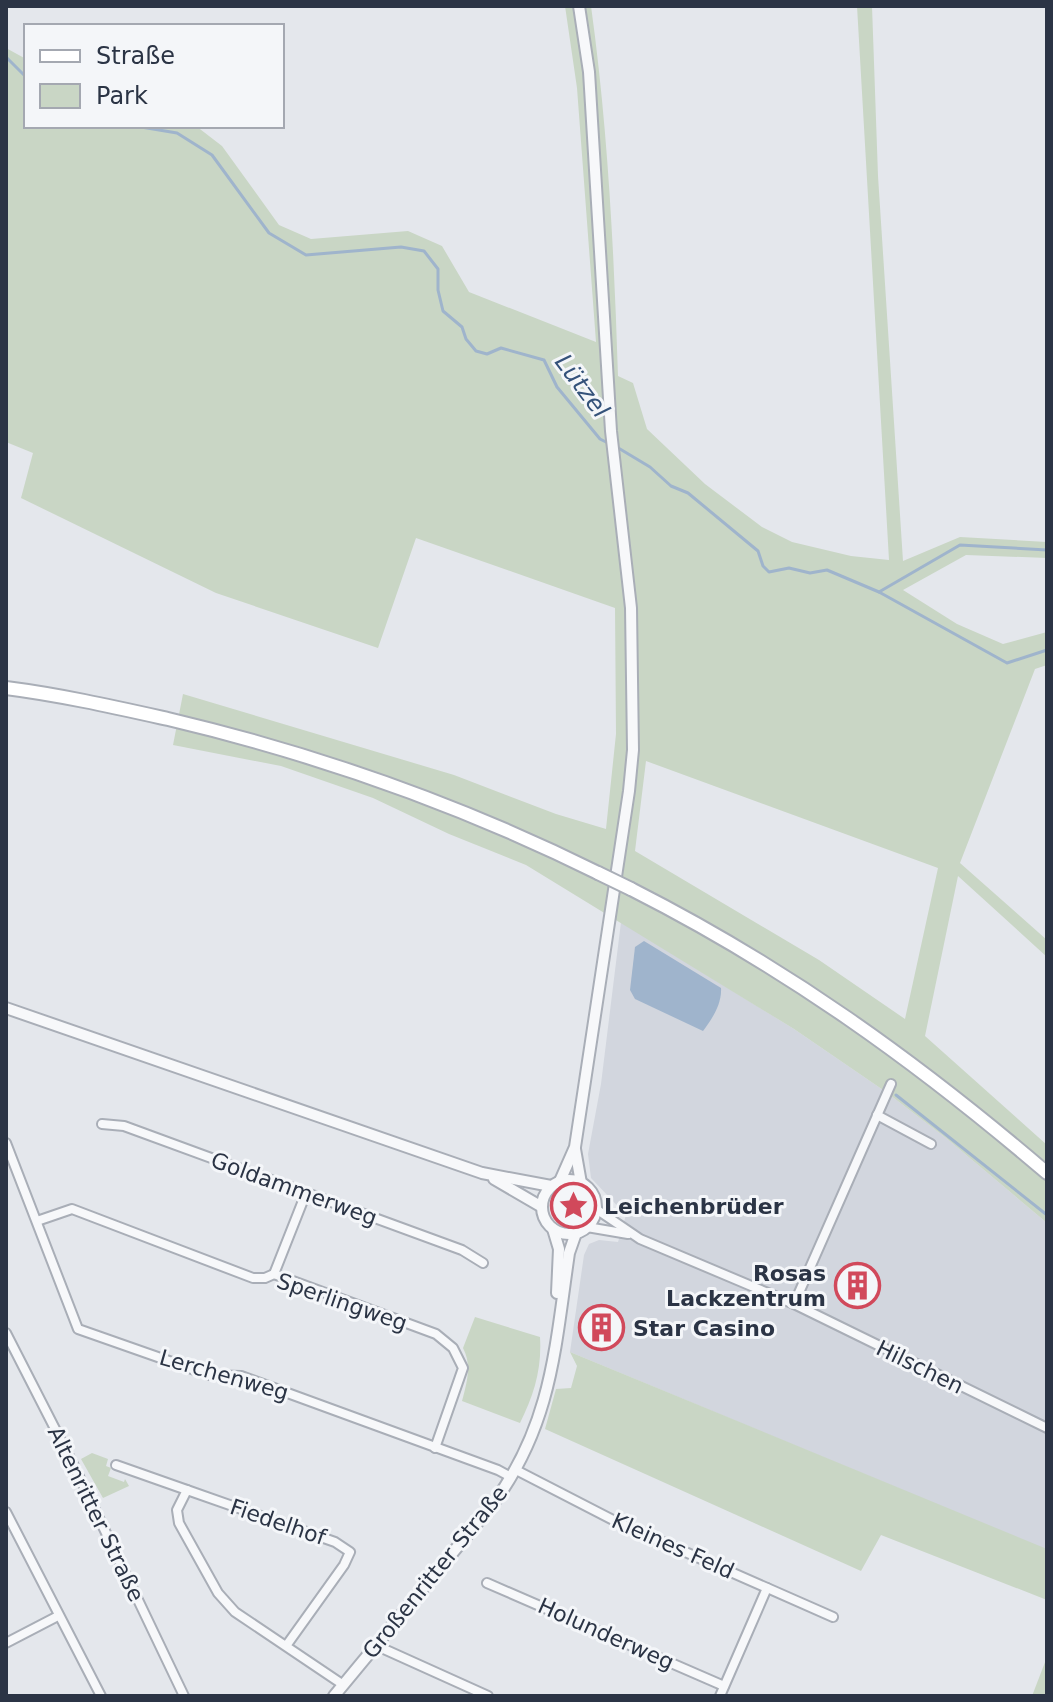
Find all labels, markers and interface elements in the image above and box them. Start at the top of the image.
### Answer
legend [24,24,284,128]
text: Straße [96,42,175,70]
text: Park [96,82,148,110]
water label: Lützel [549,349,615,423]
street label: Goldammerweg [207,1147,381,1231]
place icon: Leichenbrüder [549,1182,597,1230]
place label: Leichenbrüder [604,1194,784,1219]
place label: Rosas Lackzentrum [666,1261,826,1311]
building icon: Rosas Lackzentrum [833,1262,881,1310]
street label: Sperlingweg [274,1268,410,1336]
building icon: Star Casino [578,1304,626,1352]
place label: Star Casino [633,1316,775,1341]
street label: Hilschen [872,1335,968,1399]
street label: Lerchenweg [157,1345,291,1405]
street label: Altenritter Straße [43,1422,149,1606]
street label: Großenritter Straße [358,1481,512,1663]
street label: Fiedelhof [227,1494,330,1550]
street label: Kleines Feld [608,1508,738,1584]
street label: Holunderweg [534,1593,678,1675]

